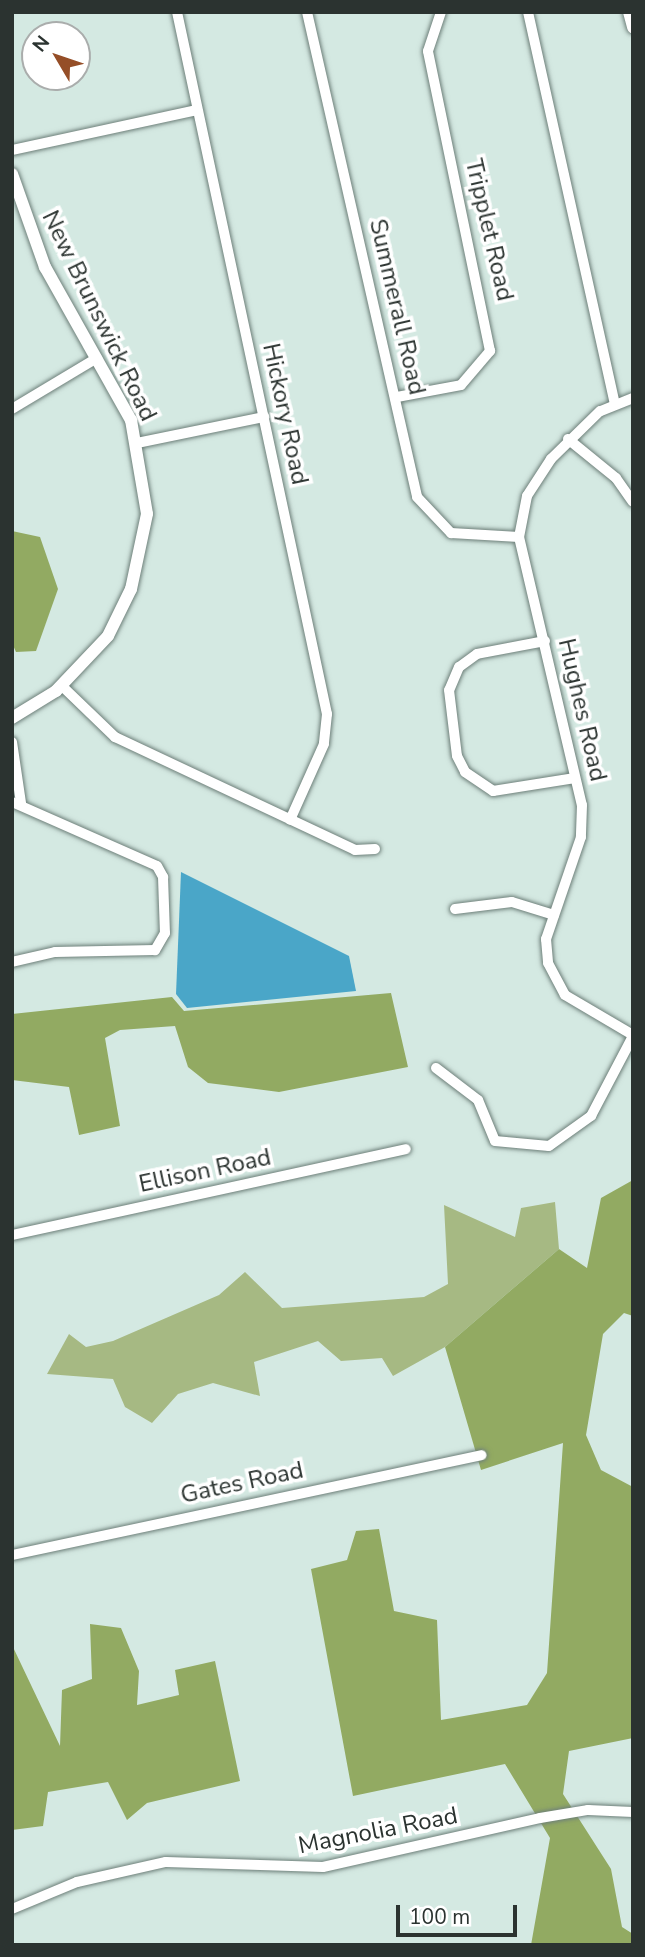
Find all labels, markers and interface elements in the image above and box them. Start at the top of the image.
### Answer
north arrow [21,21,91,91]
text: N [27,30,56,58]
street label: Tripplet Road [459,156,519,304]
street label: New Brunswick Road [35,206,163,426]
street label: Summerall Road [363,216,431,398]
street label: Hickory Road [256,341,314,487]
street label: Hughes Road [552,636,612,784]
street label: Ellison Road [136,1143,274,1199]
street label: Gates Road [178,1456,306,1510]
street label: Magnolia Road [296,1801,460,1861]
scale bar [400,1890,521,1934]
text: 100 m [409,1903,470,1931]

